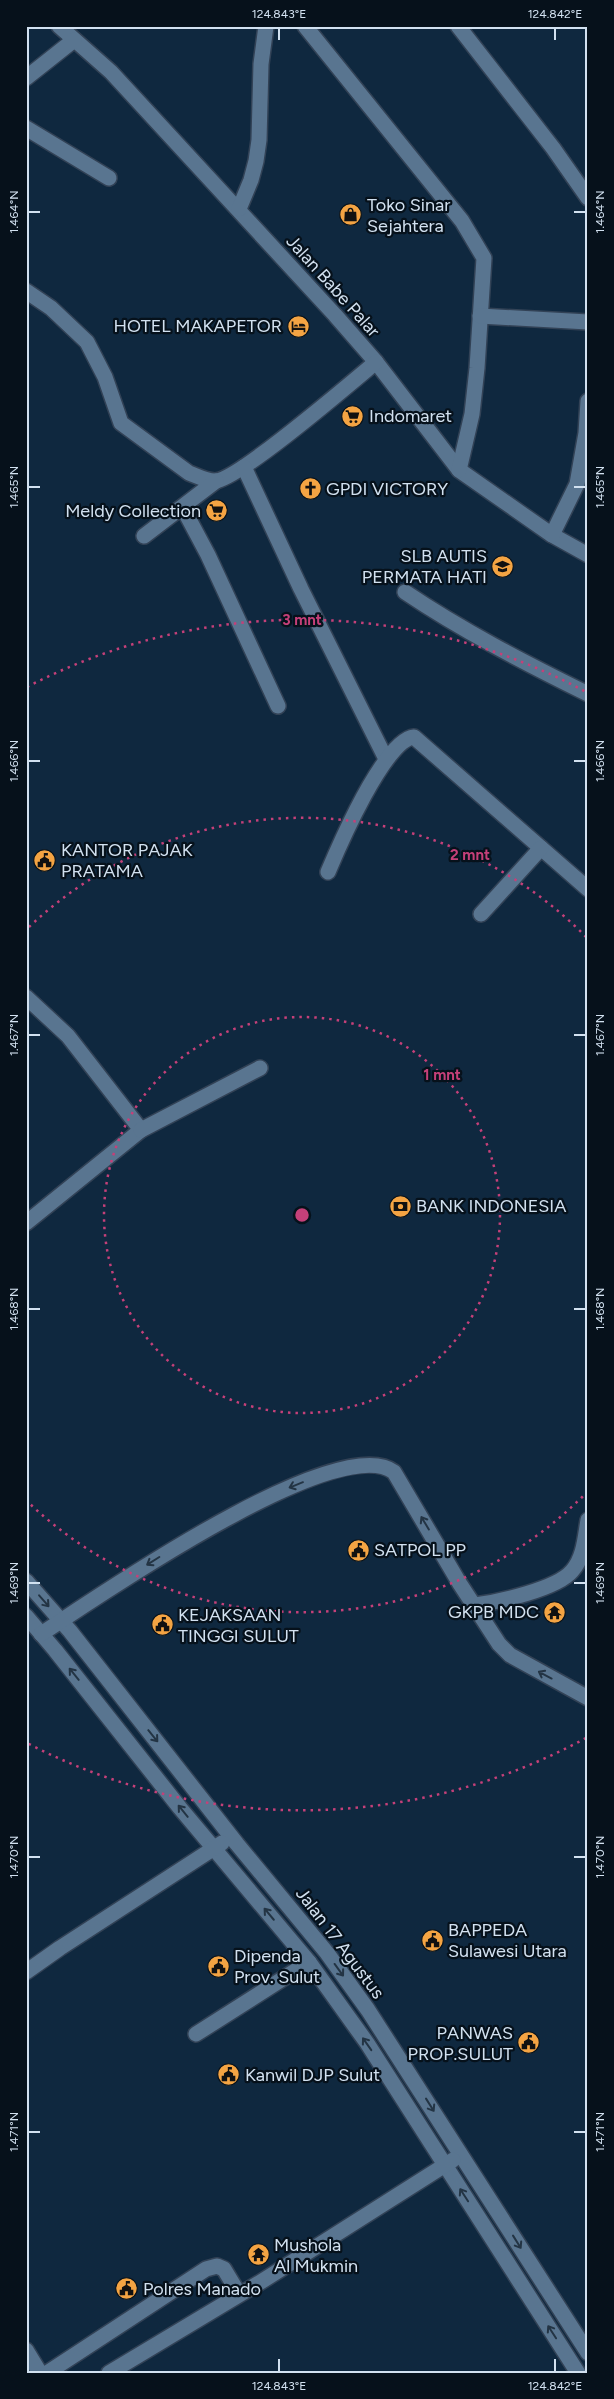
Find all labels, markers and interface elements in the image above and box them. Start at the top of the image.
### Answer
text: 124.843°E [252,7,306,21]
text: 124.842°E [528,7,582,21]
text: 1.464°N [7,191,21,233]
text: 1.464°N [593,191,607,233]
place label: Toko Sinar Sejahtera [367,194,450,237]
shop icon: Toko Sinar Sejahtera [339,203,363,227]
street label: Jalan Babe Palar [281,230,385,342]
hotel icon: HOTEL MAKAPETOR [286,314,310,338]
place label: HOTEL MAKAPETOR [113,315,282,337]
supermarket icon: Indomaret [341,404,365,428]
place label: Indomaret [369,405,452,427]
text: 1.465°N [7,466,21,508]
text: 1.465°N [593,466,607,508]
church icon: GPDI VICTORY [298,477,322,501]
place label: GPDI VICTORY [326,478,448,500]
supermarket icon: Meldy Collection [205,499,229,523]
place label: Meldy Collection [65,500,201,522]
place label: SLB AUTIS PERMATA HATI [362,545,487,588]
school or university icon: SLB AUTIS PERMATA HATI [491,554,515,578]
text: 3 mnt [282,611,322,629]
text: 1.466°N [7,740,21,782]
text: 1.466°N [593,740,607,782]
place label: KANTOR PAJAK PRATAMA [61,839,193,882]
text: 2 mnt [450,846,490,864]
public building icon: KANTOR PAJAK PRATAMA [33,848,57,872]
text: 1.467°N [7,1014,21,1056]
text: 1.467°N [593,1014,607,1056]
text: 1 mnt [423,1066,461,1084]
bank icon: BANK INDONESIA [388,1194,412,1218]
place label: BANK INDONESIA [416,1195,566,1217]
centre of rings [293,1206,311,1224]
text: 1.468°N [7,1288,21,1330]
text: 1.468°N [593,1288,607,1330]
one-way arrow [289,1480,304,1490]
one-way arrow [419,1517,429,1531]
public building icon: SATPOL PP [346,1538,370,1562]
place label: SATPOL PP [374,1539,466,1561]
one-way arrow [146,1556,160,1567]
text: 1.469°N [7,1562,21,1604]
text: 1.469°N [593,1562,607,1604]
one-way arrow [38,1594,49,1607]
temple icon: GKPB MDC [543,1600,567,1624]
place label: GKPB MDC [448,1601,539,1623]
place label: KEJAKSAAN TINGGI SULUT [178,1604,299,1647]
public building icon: KEJAKSAAN TINGGI SULUT [150,1613,174,1637]
one-way arrow [69,1667,80,1680]
one-way arrow [538,1669,553,1679]
one-way arrow [147,1729,158,1742]
one-way arrow [177,1805,188,1818]
text: 1.470°N [7,1836,21,1878]
text: 1.470°N [593,1836,607,1878]
street label: Jalan 17 Agustus [291,1883,389,2003]
one-way arrow [263,1908,274,1921]
place label: BAPPEDA Sulawesi Utara [448,1919,567,1962]
public building icon: BAPPEDA Sulawesi Utara [420,1928,444,1952]
place label: Dipenda Prov. Sulut [234,1945,320,1988]
public building icon: Dipenda Prov. Sulut [206,1954,230,1978]
one-way arrow [334,1963,344,1977]
place label: PANWAS PROP.SULUT [408,2022,513,2065]
public building icon: PANWAS PROP.SULUT [517,2031,541,2055]
one-way arrow [362,2037,372,2051]
public building icon: Kanwil DJP Sulut [217,2063,241,2087]
place label: Kanwil DJP Sulut [245,2064,380,2086]
one-way arrow [424,2098,435,2112]
text: 1.471°N [7,2112,21,2152]
text: 1.471°N [593,2112,607,2152]
one-way arrow [459,2188,469,2202]
place label: Mushola Al Mukmin [274,2234,358,2277]
one-way arrow [512,2235,523,2249]
temple icon: Mushola Al Mukmin [246,2243,270,2267]
public building icon: Polres Manado [115,2277,139,2301]
place label: Polres Manado [143,2278,261,2300]
one-way arrow [547,2325,557,2339]
text: 124.843°E [252,2379,306,2393]
text: 124.842°E [528,2379,582,2393]

